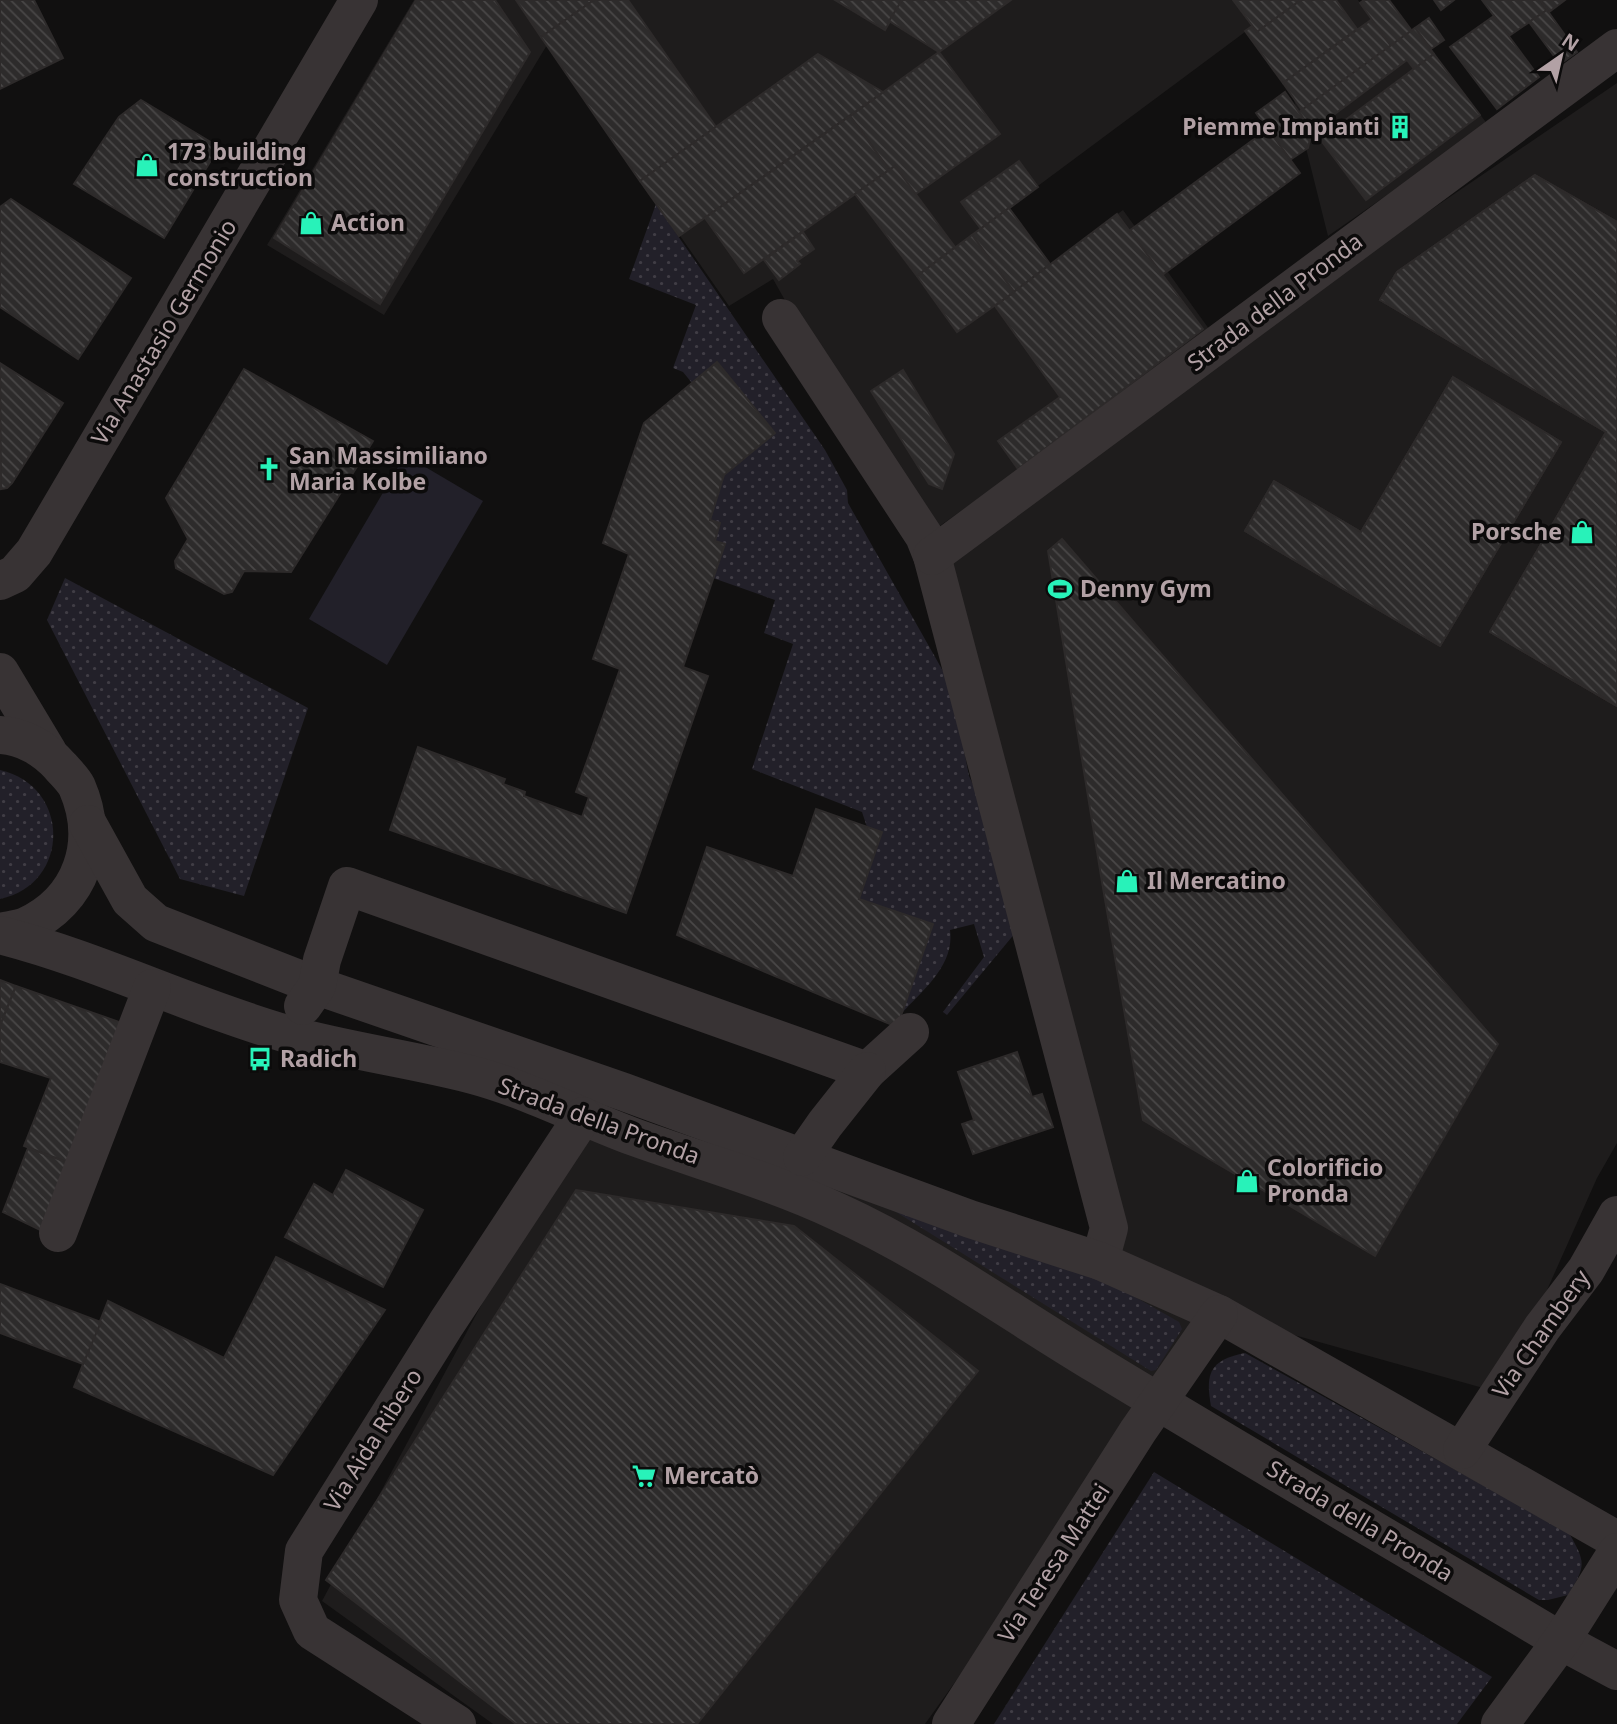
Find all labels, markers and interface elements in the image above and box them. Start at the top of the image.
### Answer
north arrow [1526,21,1596,91]
text: N [1557,27,1584,57]
place label: Piemme Impianti [1182,110,1380,142]
building icon: Piemme Impianti [1386,113,1414,141]
place label: 173 building construction [167,135,313,193]
shop icon: 173 building construction [133,151,161,179]
place label: Action [331,206,405,238]
shop icon: Action [297,209,325,237]
street label: Via Anastasio Germonio [83,213,243,450]
street label: Strada della Pronda [1180,225,1369,378]
place label: San Massimiliano Maria Kolbe [289,439,488,497]
church icon: San Massimiliano Maria Kolbe [255,455,283,483]
place label: Porsche [1471,515,1562,547]
shop icon: Porsche [1568,518,1596,546]
place label: Denny Gym [1080,572,1212,604]
sports icon: Denny Gym [1046,575,1074,603]
place label: Il Mercatino [1147,864,1286,896]
shop icon: Il Mercatino [1113,867,1141,895]
place label: Radich [280,1042,357,1074]
bus stop icon: Radich [246,1045,274,1073]
street label: Strada della Pronda [494,1069,704,1171]
place label: Colorificio Pronda [1267,1151,1383,1209]
shop icon: Colorificio Pronda [1233,1167,1261,1195]
street label: Via Chambery [1484,1263,1596,1404]
street label: Via Aida Ribero [316,1362,429,1517]
street label: Strada della Pronda [1261,1452,1460,1588]
place label: Mercatò [664,1459,759,1491]
supermarket icon: Mercatò [630,1462,658,1490]
street label: Via Teresa Mattei [990,1477,1117,1648]

